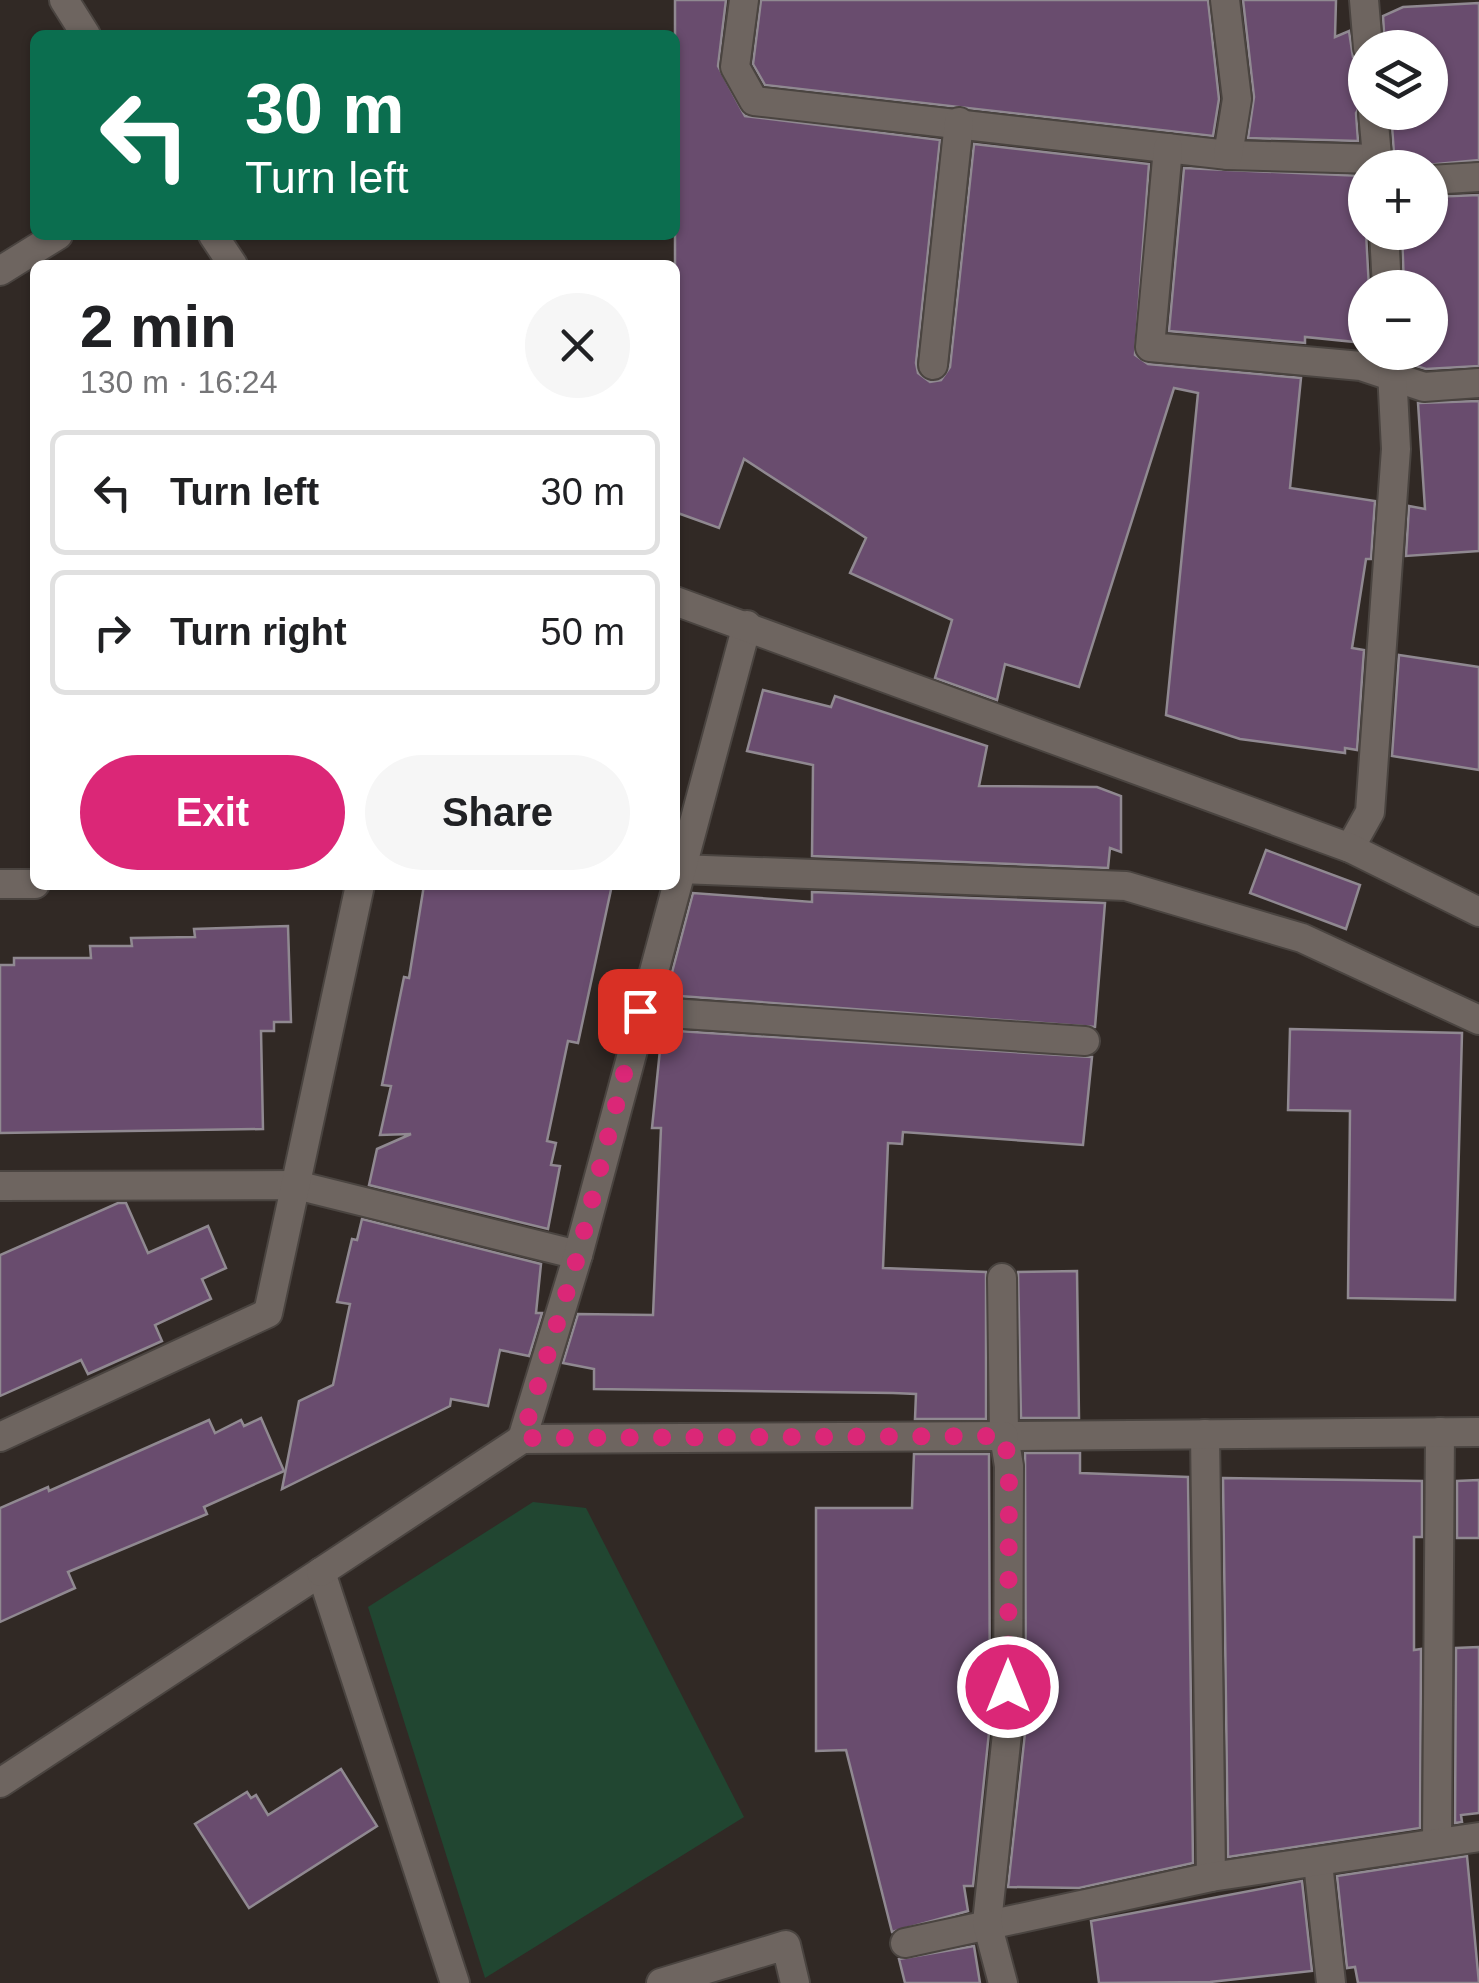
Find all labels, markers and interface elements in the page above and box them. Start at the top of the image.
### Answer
map controls [1348,30,1448,370]
button: layers [1348,30,1448,130]
icon: left [80,70,210,200]
text: 30 m [245,70,405,148]
button: + [1348,150,1448,250]
text: Turn left [245,152,408,203]
button: − [1348,270,1448,370]
text: 2 min [80,293,237,360]
button: close [525,293,630,398]
text: 130 m · 16:24 [80,364,277,400]
icon: left [85,465,140,520]
text: Turn left [170,471,319,513]
text: 30 m [541,471,625,513]
icon: right [85,605,140,660]
text: Turn right [170,611,347,653]
text: 50 m [541,611,625,653]
button: Exit [80,755,345,870]
button: Share [365,755,630,870]
pin [598,969,683,1054]
icon: arrive [613,984,668,1039]
position arrow [956,1635,1060,1739]

